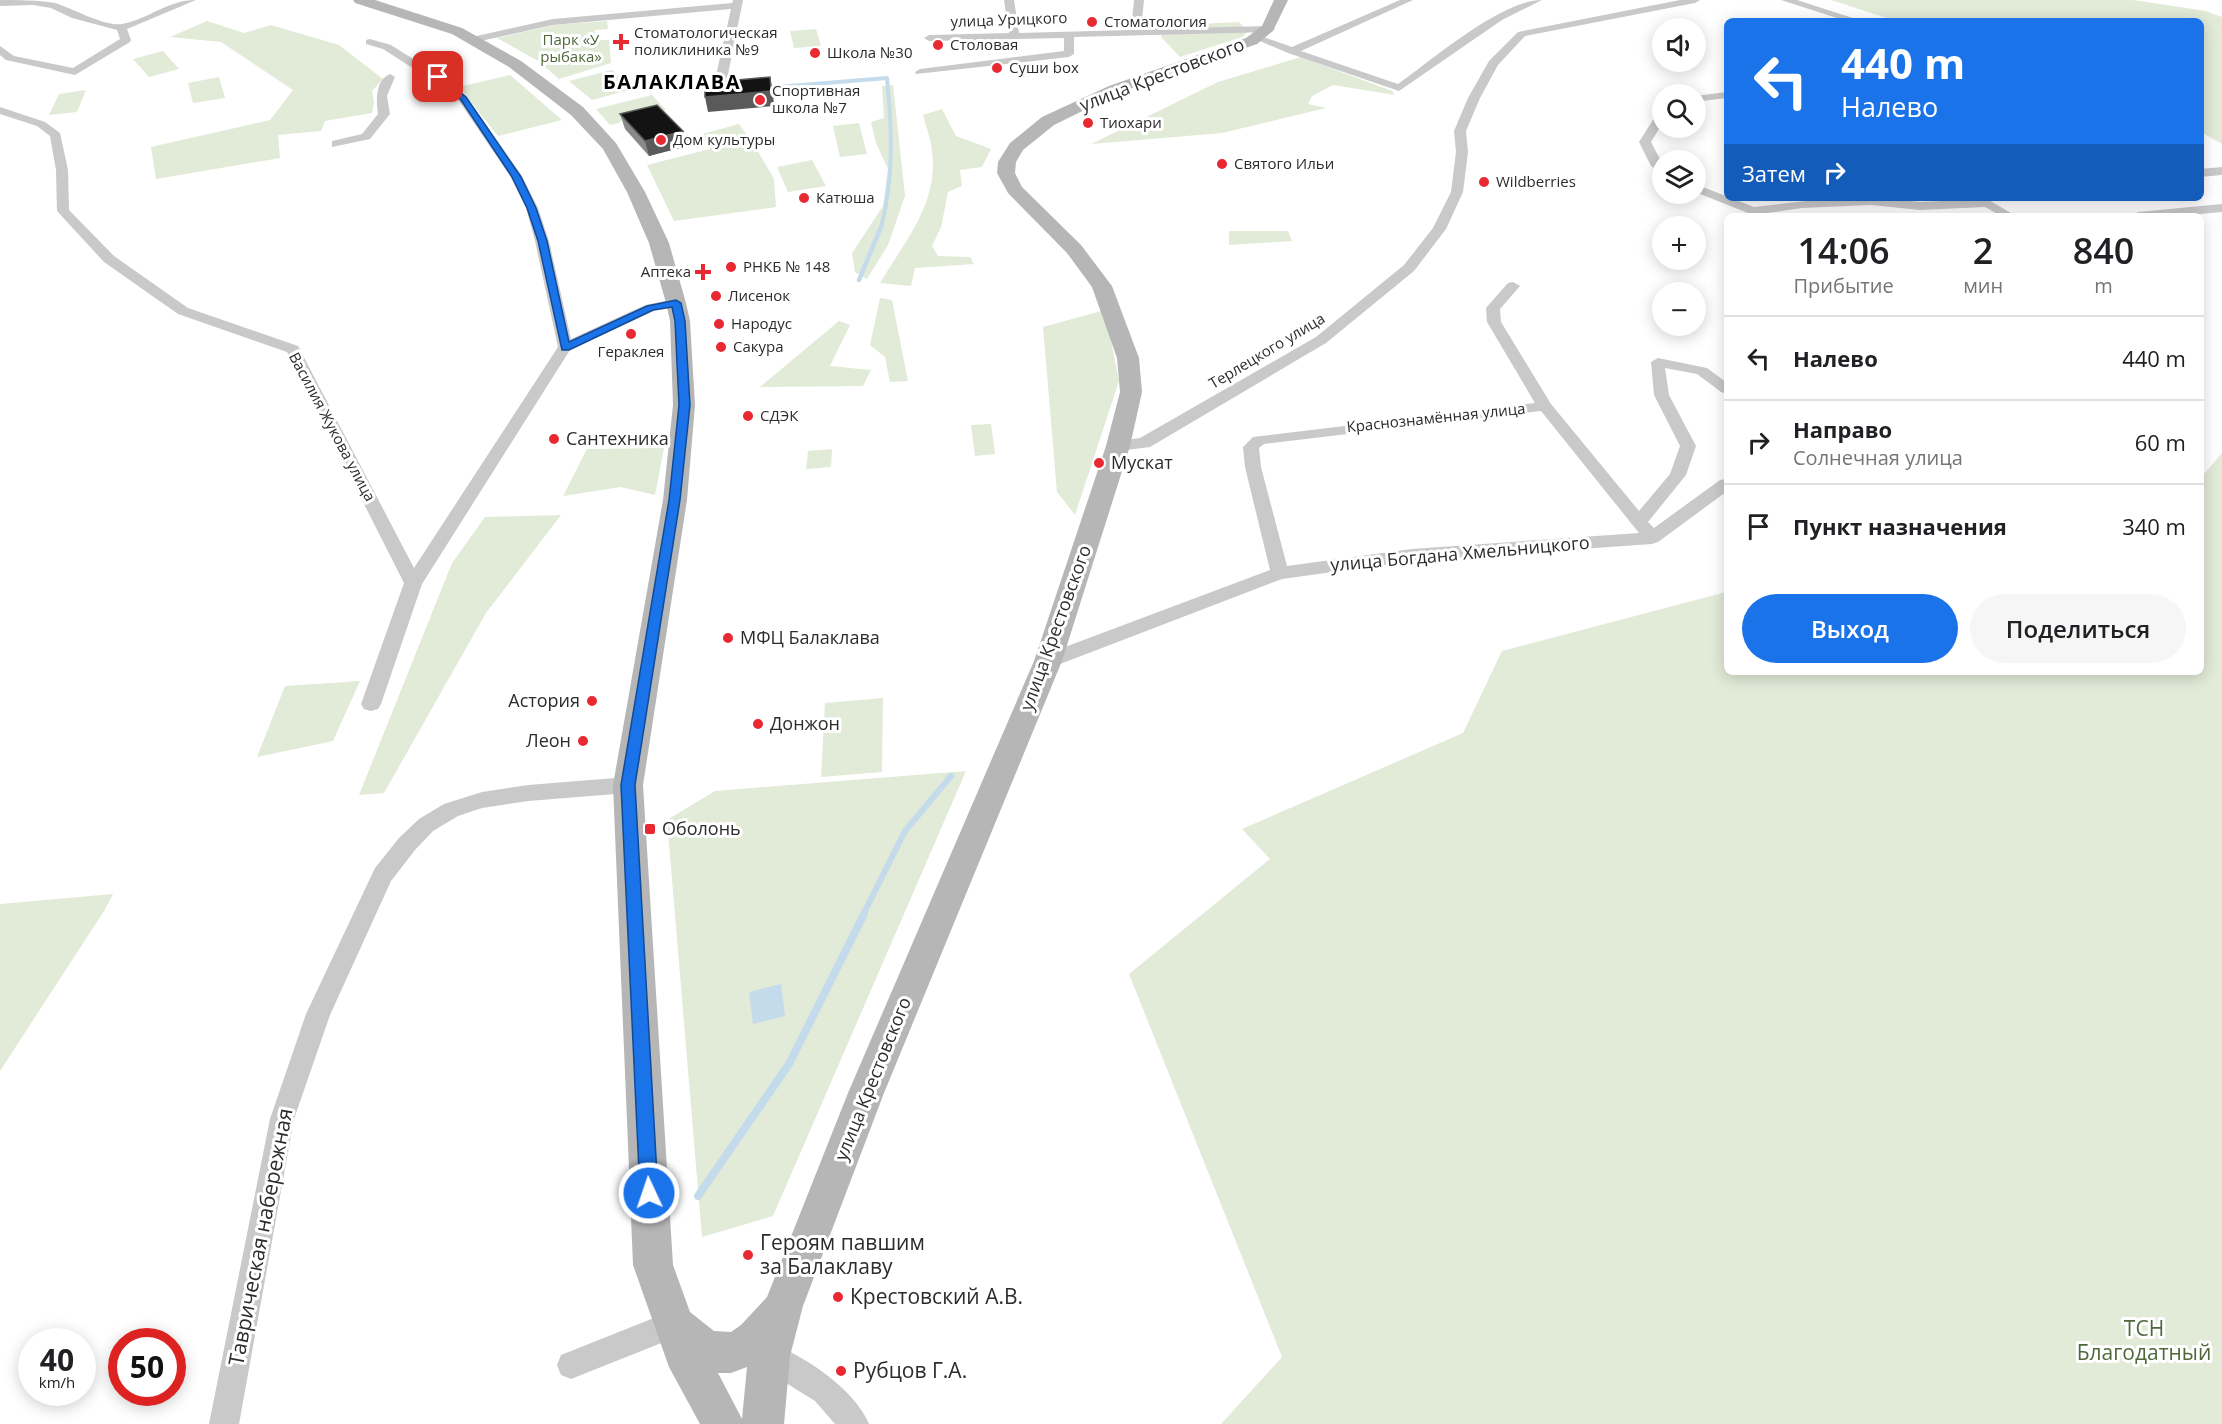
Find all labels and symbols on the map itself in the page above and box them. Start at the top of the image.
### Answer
street label: улица Урицкого [950,7,1068,31]
place label: Стоматология [1104,11,1207,31]
marker: Стоматология [1085,15,1099,29]
place label: Стоматологическая поликлиника №9 [634,22,778,59]
park label: Парк «У рыбака» [540,29,602,66]
street label: улица Крестовского [1076,32,1247,117]
marker: Стоматологическая поликлиника №9 [612,33,630,51]
place label: Столовая [950,34,1018,54]
marker: Столовая [931,38,945,52]
place label: Школа №30 [827,42,913,62]
marker: Школа №30 [808,46,822,60]
pin [412,51,463,102]
place label: Суши box [1009,57,1079,77]
marker: Суши box [990,61,1004,75]
district label: БАЛАКЛАВА [603,68,741,95]
place label: Спортивная школа №7 [772,80,860,117]
marker: Спортивная школа №7 [753,93,767,107]
place label: Тиохари [1100,112,1162,132]
marker: Тиохари [1081,116,1095,130]
place label: Дом культуры [673,129,775,149]
marker: Дом культуры [654,133,668,147]
place label: Святого Ильи [1234,153,1334,173]
marker: Святого Ильи [1215,157,1229,171]
place label: Wildberries [1496,171,1576,191]
marker: Wildberries [1477,175,1491,189]
place label: Катюша [816,187,875,207]
marker: Катюша [797,191,811,205]
place label: РНКБ № 148 [743,256,830,276]
marker: РНКБ № 148 [724,260,738,274]
place label: Аптека [641,261,691,281]
marker: Аптека [696,265,710,279]
place label: Лисенок [728,285,790,305]
marker: Лисенок [709,289,723,303]
street label: Терлецкого улица [1205,308,1328,393]
place label: Народус [731,313,792,333]
marker: Народус [712,317,726,331]
marker: Гераклея [624,327,638,341]
place label: Сакура [733,336,784,356]
marker: Сакура [714,340,728,354]
place label: Гераклея [598,341,664,361]
street label: Василия Жукова улица [285,348,381,505]
street label: Краснознамённая улица [1345,398,1526,436]
place label: СДЭК [760,405,799,425]
marker: СДЭК [741,409,755,423]
place label: Сантехника [566,426,669,450]
marker: Сантехника [547,432,561,446]
place label: Мускат [1111,450,1173,474]
marker: Мускат [1092,456,1106,470]
street label: улица Богдана Хмельницкого [1329,530,1591,576]
street label: улица Крестовского [1014,542,1096,714]
place label: МФЦ Балаклава [740,625,880,649]
marker: МФЦ Балаклава [721,631,735,645]
place label: Астория [508,688,580,712]
marker: Астория [585,694,599,708]
place label: Донжон [770,711,840,735]
marker: Донжон [751,717,765,731]
place label: Леон [526,728,571,752]
marker: Леон [576,734,590,748]
place label: Оболонь [662,816,741,840]
marker: Оболонь [643,822,657,836]
street label: улица Крестовского [828,993,916,1164]
street label: Таврическая набережная [221,1106,299,1368]
position arrow [617,1161,681,1225]
place label: Героям павшим за Балаклаву [760,1228,925,1280]
marker: Героям павшим за Балаклаву [741,1248,755,1262]
place label: Крестовский А.В. [850,1282,1023,1310]
marker: Крестовский А.В. [831,1290,845,1304]
park label: ТСН Благодатный [2077,1314,2211,1366]
speed limit sign: 50 [108,1328,186,1406]
place label: Рубцов Г.А. [853,1356,967,1384]
marker: Рубцов Г.А. [834,1364,848,1378]

